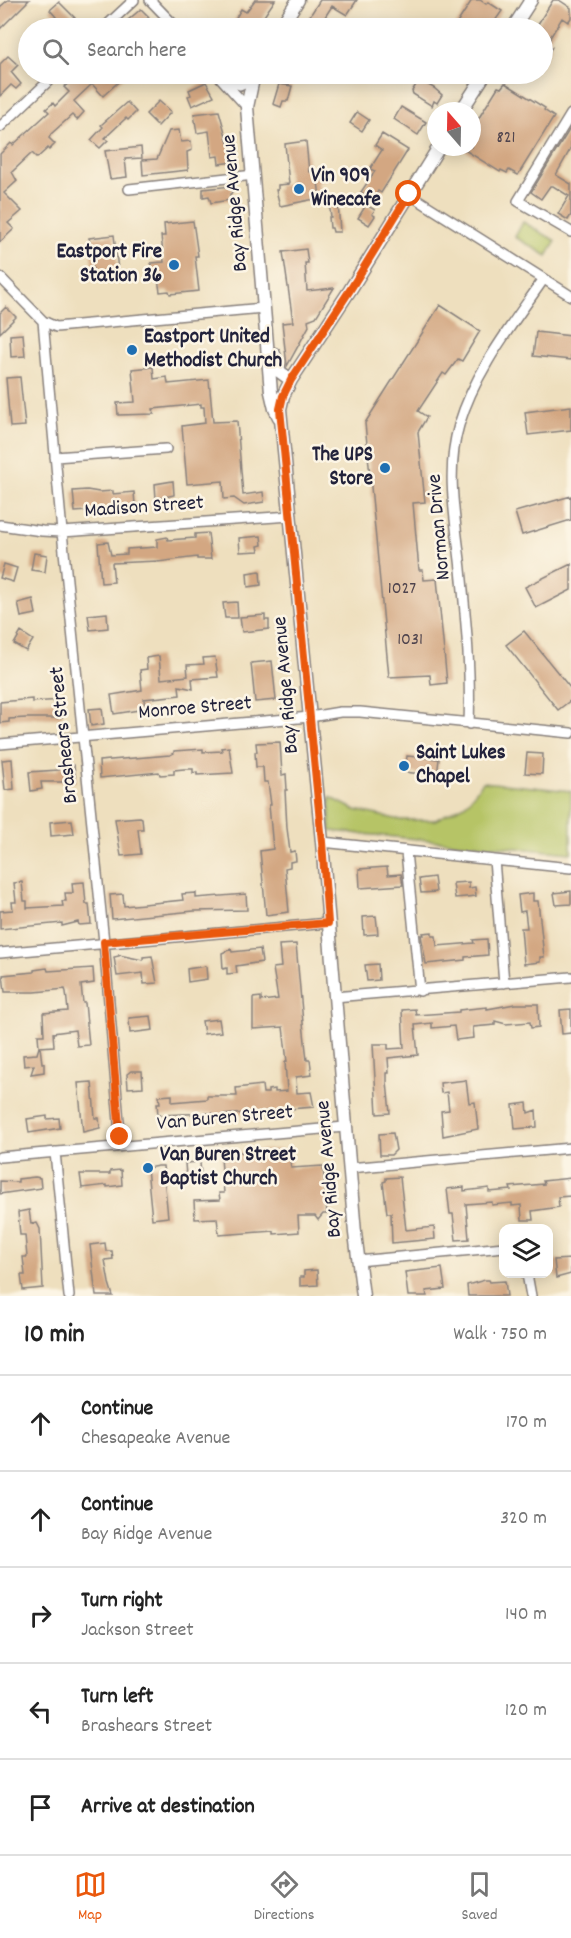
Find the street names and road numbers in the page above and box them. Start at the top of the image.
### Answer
street label: Bay Ridge Avenue [215,133,257,273]
street label: Norman Drive [420,473,460,581]
street label: Madison Street [83,489,205,527]
street label: Bay Ridge Avenue [266,615,308,755]
street label: Brashears Street [43,665,87,805]
street label: Monroe Street [137,689,253,729]
street label: Van Buren Street [156,1098,294,1140]
street label: Bay Ridge Avenue [309,1099,351,1239]

